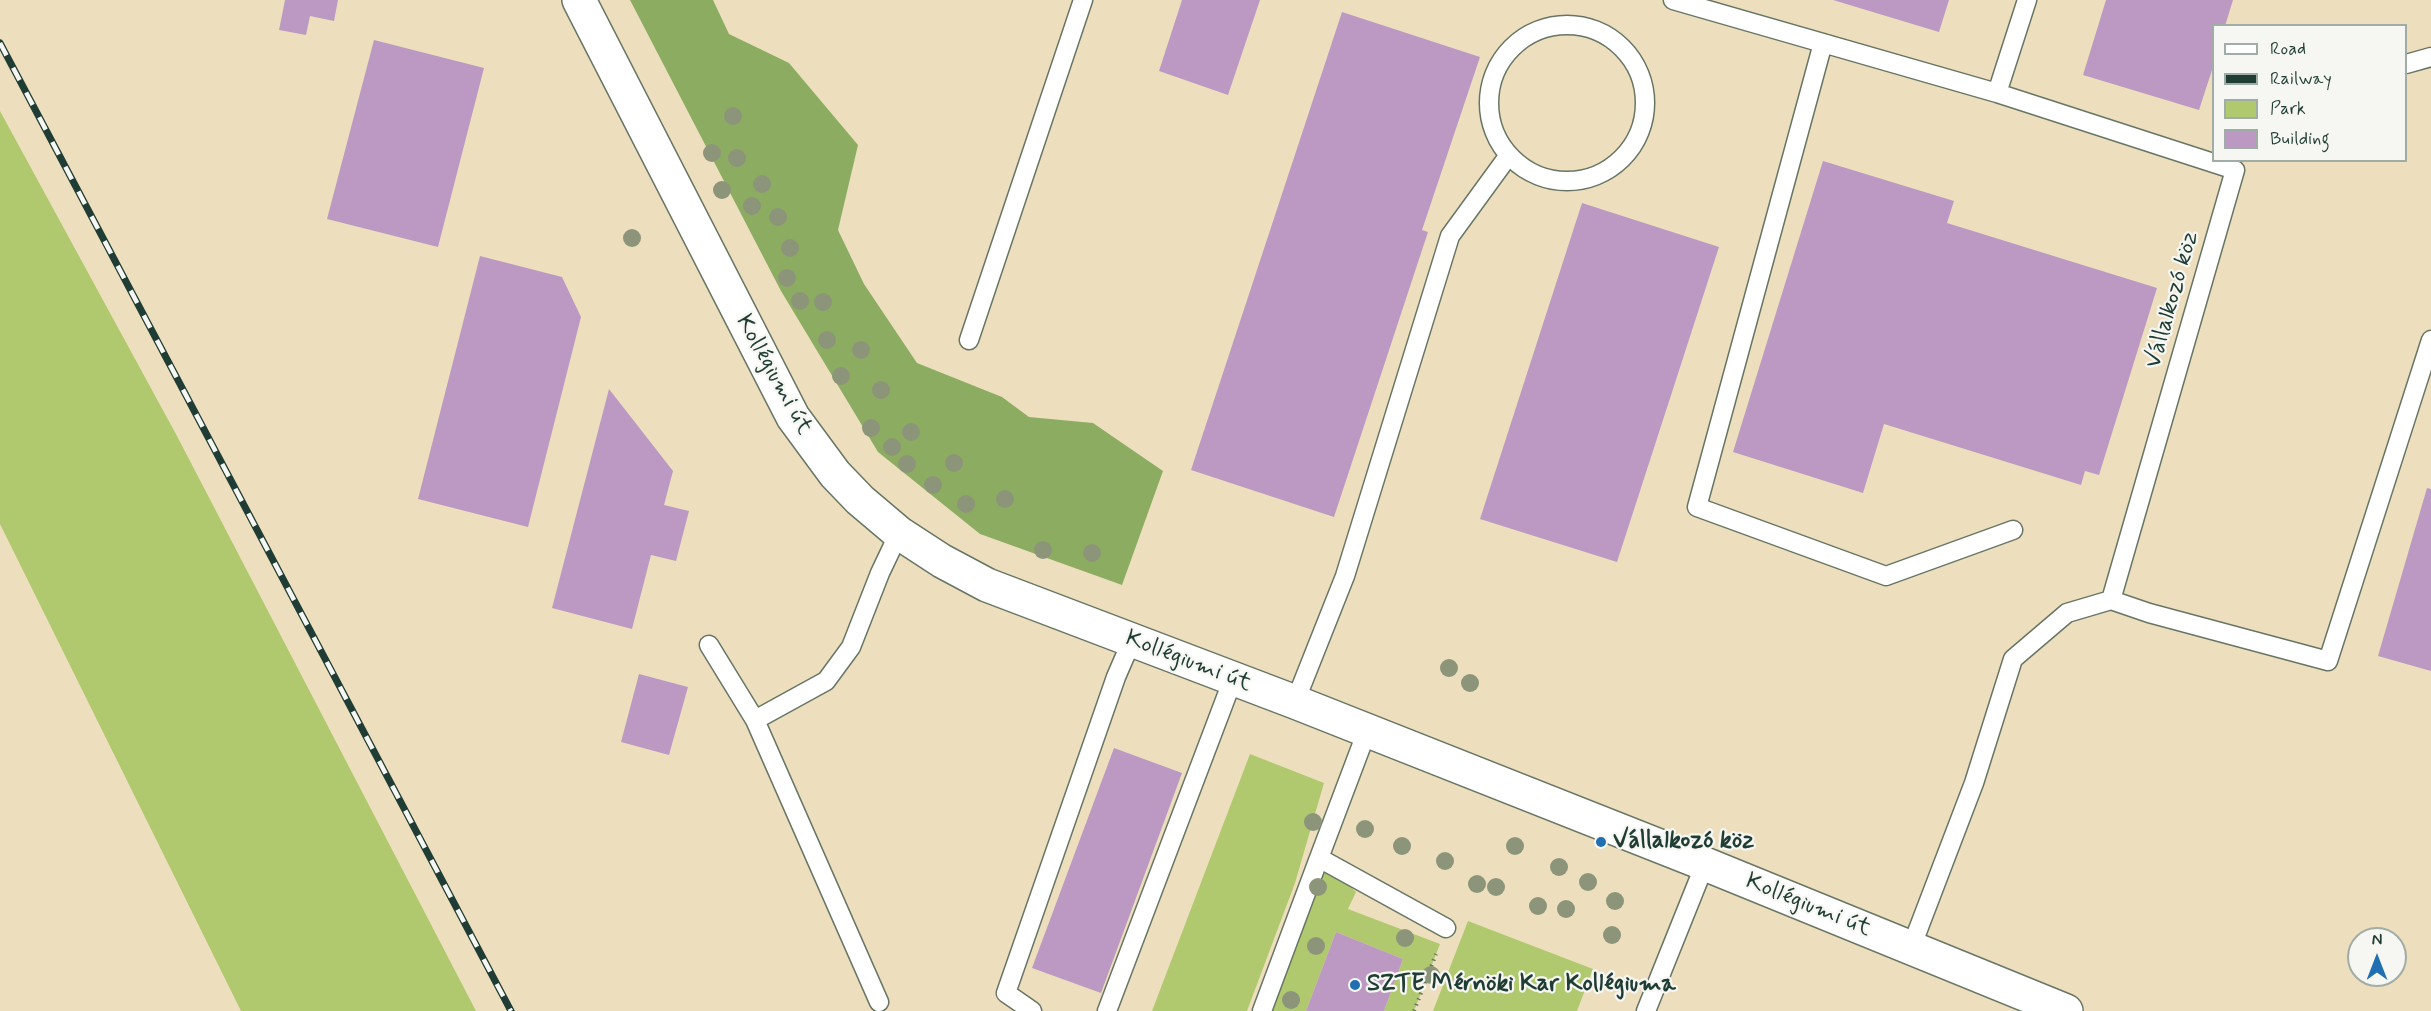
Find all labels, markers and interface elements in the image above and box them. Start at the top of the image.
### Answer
legend [2212,24,2407,162]
text: Road [2270,37,2306,61]
text: Railway [2270,67,2332,91]
text: Park [2270,97,2306,121]
text: Building [2270,127,2330,151]
street label: Vállalkozó köz [2140,228,2206,372]
street label: Kollégiumi út [728,310,818,440]
street label: Kollégiumi út [1121,625,1255,699]
place label: Vállalkozó köz [1613,828,1754,856]
marker: Vállalkozó köz [1594,835,1608,849]
street label: Kollégiumi út [1741,868,1875,944]
north arrow [2347,927,2407,987]
text: N [2372,930,2382,951]
place label: SZTE Mérnöki Kar Kollégiuma [1367,971,1676,999]
marker: SZTE Mérnöki Kar Kollégiuma [1348,978,1362,992]

